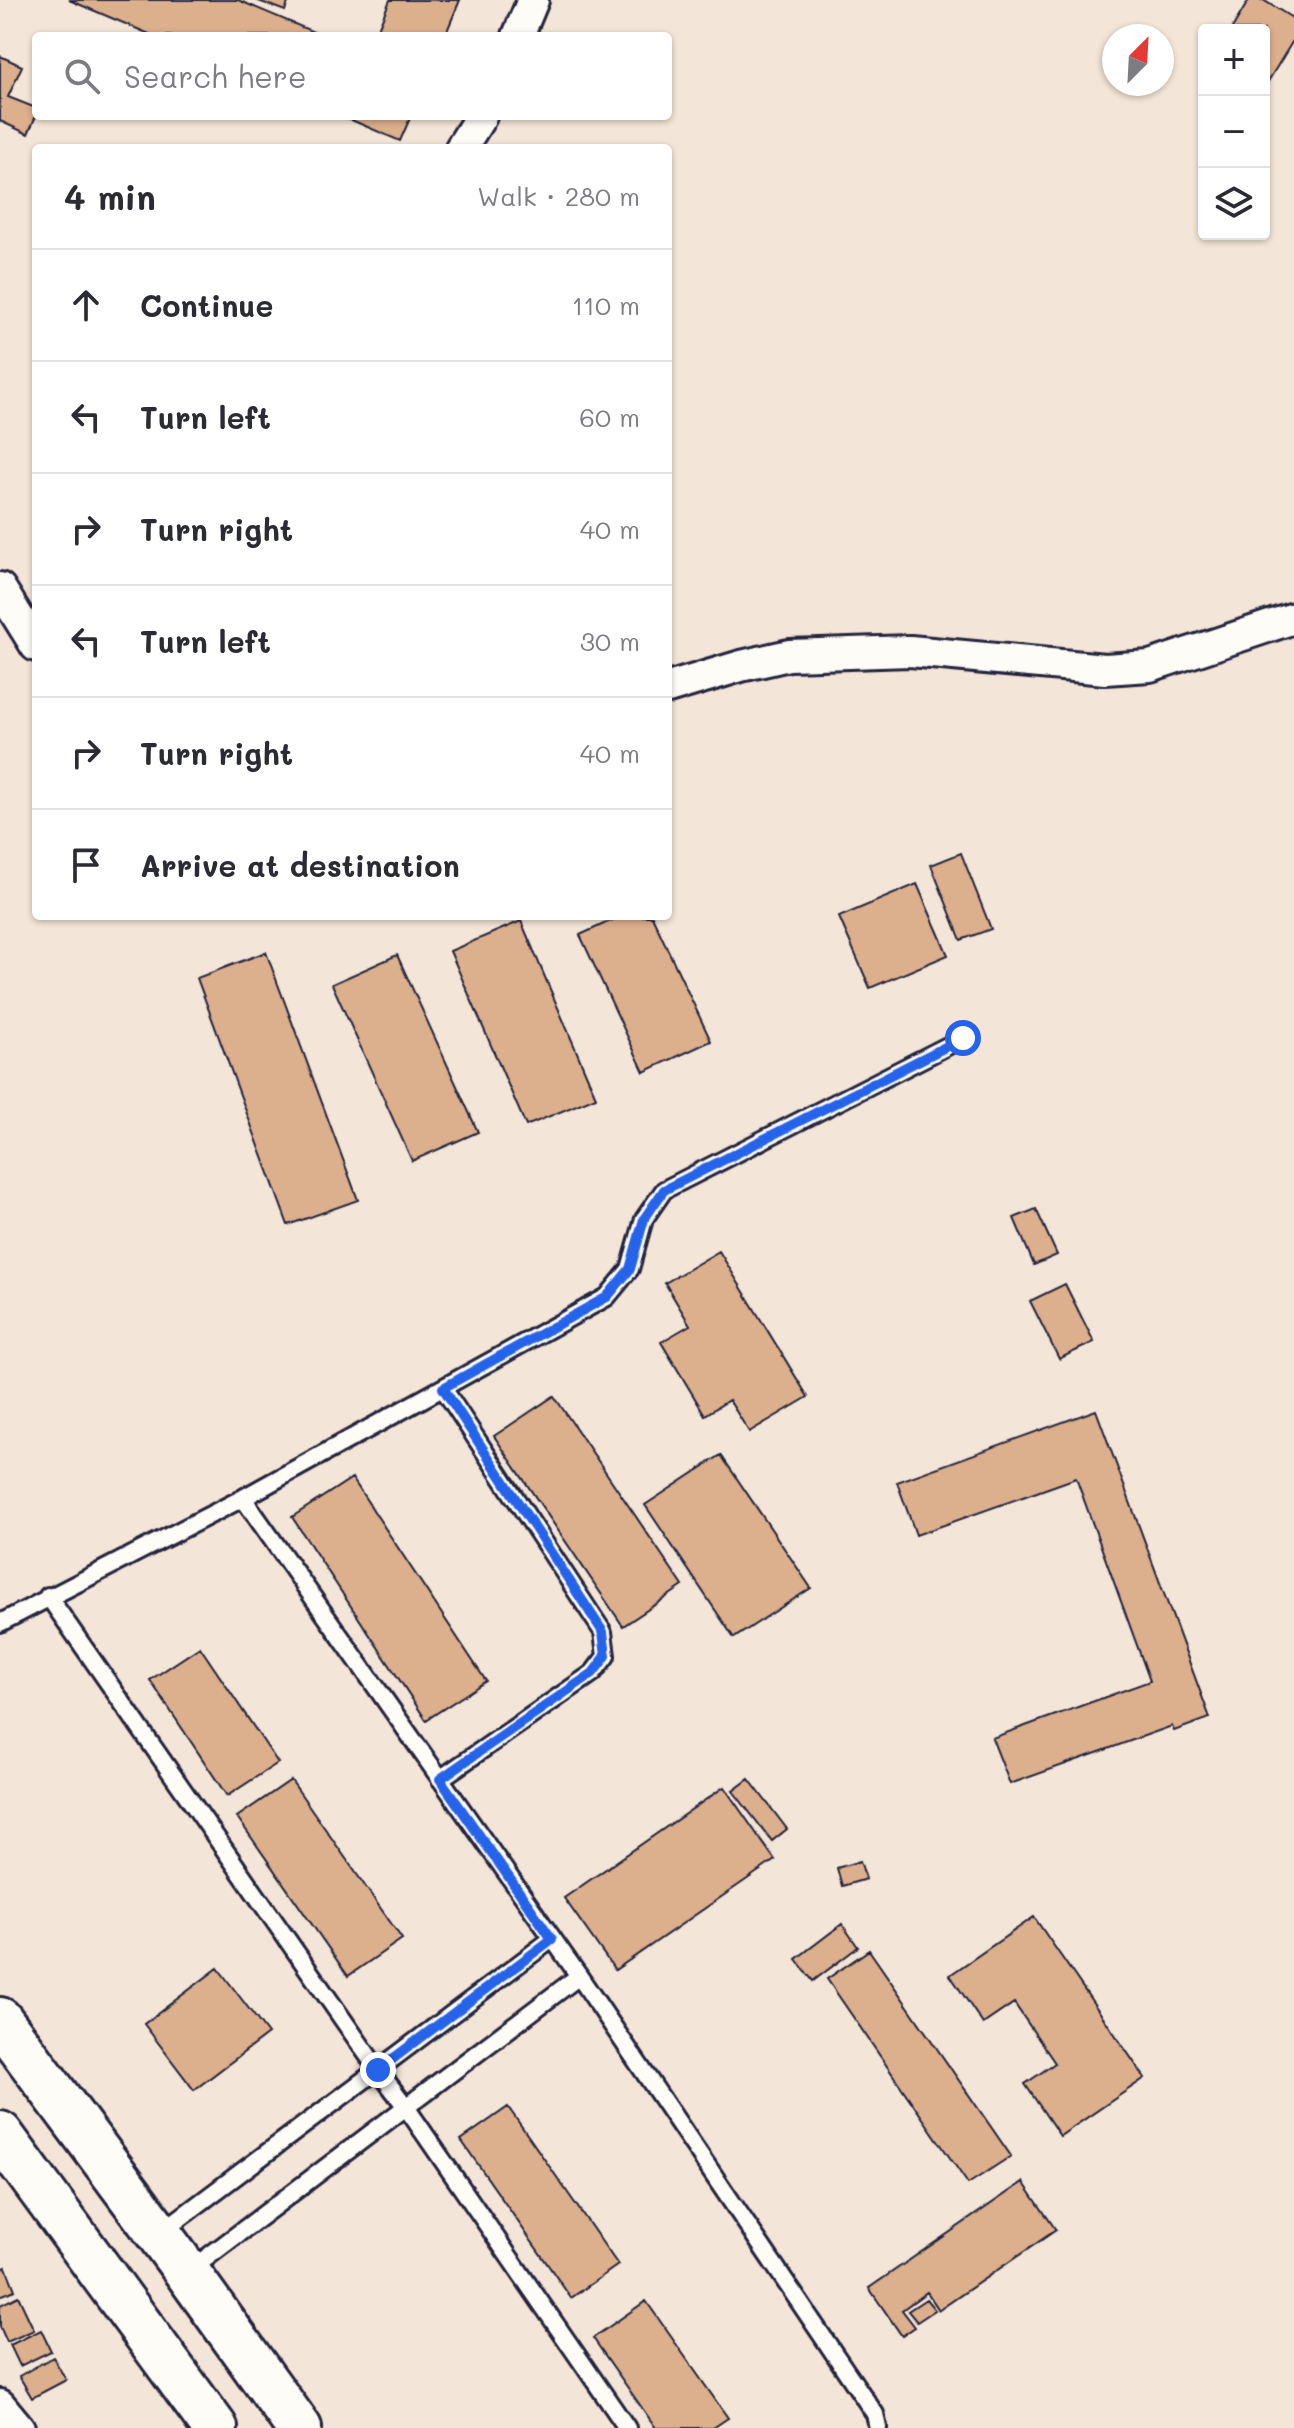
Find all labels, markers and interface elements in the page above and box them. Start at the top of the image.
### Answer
north arrow [1102,24,1174,96]
map controls [1198,24,1270,240]
button: + [1198,24,1270,96]
search box [32,32,672,120]
icon: search [60,54,104,98]
text: Search here [124,56,307,96]
button: − [1198,96,1270,168]
button: layers [1198,168,1270,240]
text: 4 min [64,174,156,219]
text: Walk · 280 m [477,179,640,213]
icon: ahead [64,283,108,327]
text: Continue [140,285,273,325]
text: 110 m [572,288,640,322]
icon: left [64,395,108,439]
text: Turn left [140,397,271,437]
text: 60 m [579,400,640,434]
icon: right [64,507,108,551]
text: Turn right [140,509,293,549]
text: 40 m [580,512,640,546]
icon: left [64,619,108,663]
text: Turn left [140,621,271,661]
text: 30 m [580,624,640,658]
icon: right [64,731,108,775]
text: Turn right [140,733,293,773]
text: 40 m [580,736,640,770]
icon: arrive [64,843,108,887]
text: Arrive at destination [140,845,460,885]
route start [945,1020,981,1056]
route end [360,2052,396,2088]

